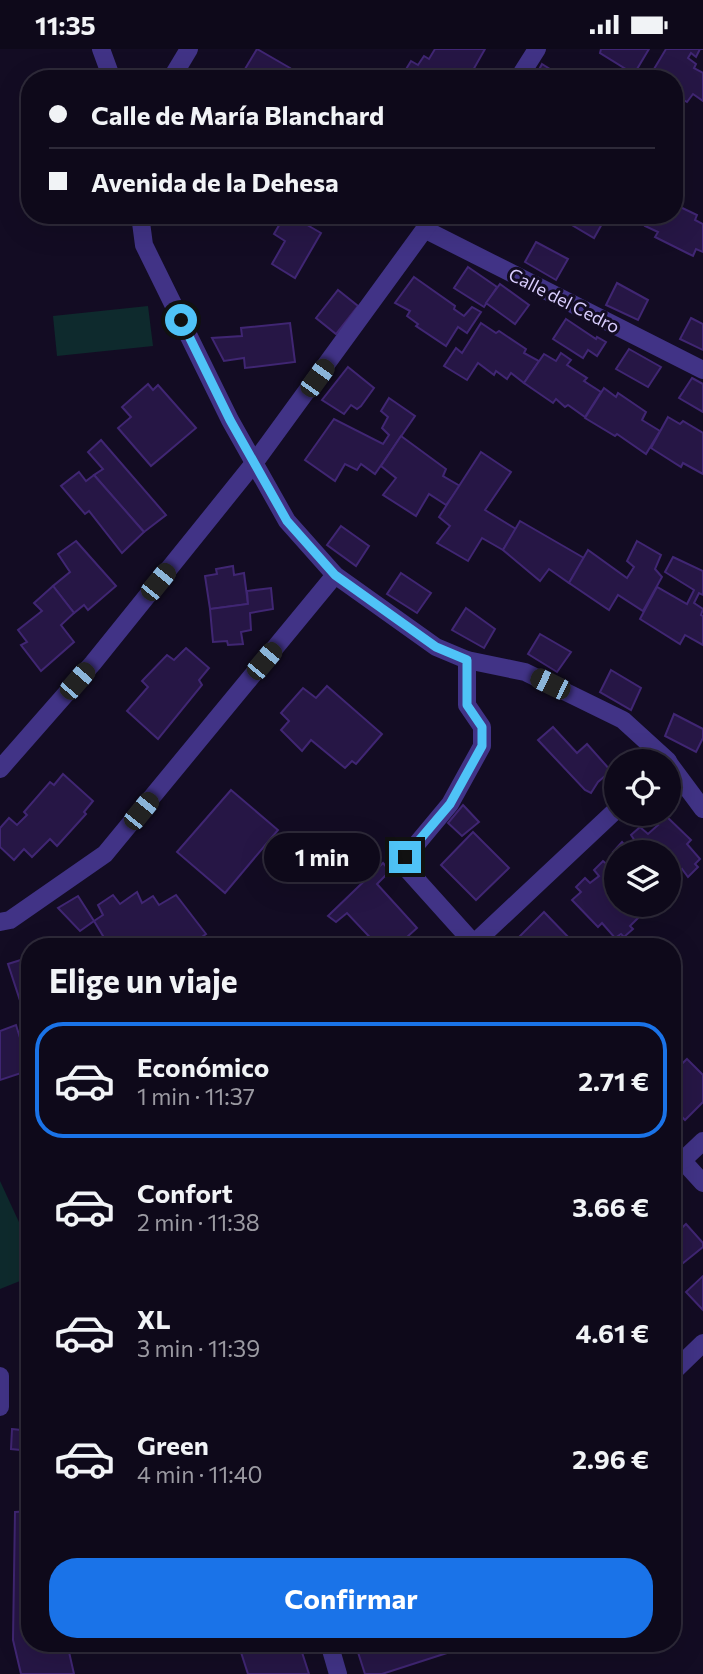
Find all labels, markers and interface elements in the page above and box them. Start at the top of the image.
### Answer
text: 11:35 [35,9,96,40]
text: Calle de María Blanchard [91,99,384,130]
text: Avenida de la Dehesa [91,166,339,197]
street label: Calle del Cedro [505,263,624,338]
route start [165,304,197,336]
car [297,355,338,401]
car [137,559,180,605]
car [243,638,286,684]
car [56,658,99,704]
car [527,665,574,703]
map controls [604,749,681,917]
button: locate [604,749,681,826]
car [120,788,163,834]
callout: 1 min [265,833,380,881]
button: layers [604,840,681,917]
route end [389,841,421,873]
text: 1 min [295,843,349,871]
text: Elige un viaje [49,960,238,1000]
icon: car [53,1049,116,1112]
text: Económico [137,1051,269,1082]
text: 2.71 € [578,1065,649,1096]
text: 1 min · 11:37 [137,1082,255,1110]
icon: car [53,1175,116,1238]
text: Confort [137,1177,233,1208]
text: 3.66 € [572,1191,649,1222]
text: 2 min · 11:38 [137,1208,260,1236]
icon: car [53,1301,116,1364]
text: XL [137,1303,171,1334]
text: 4.61 € [576,1317,649,1348]
text: 3 min · 11:39 [137,1334,260,1362]
icon: car [53,1427,116,1490]
text: Green [137,1429,209,1460]
text: 2.96 € [572,1443,649,1474]
text: 4 min · 11:40 [137,1460,263,1488]
button: Confirmar [49,1558,653,1638]

